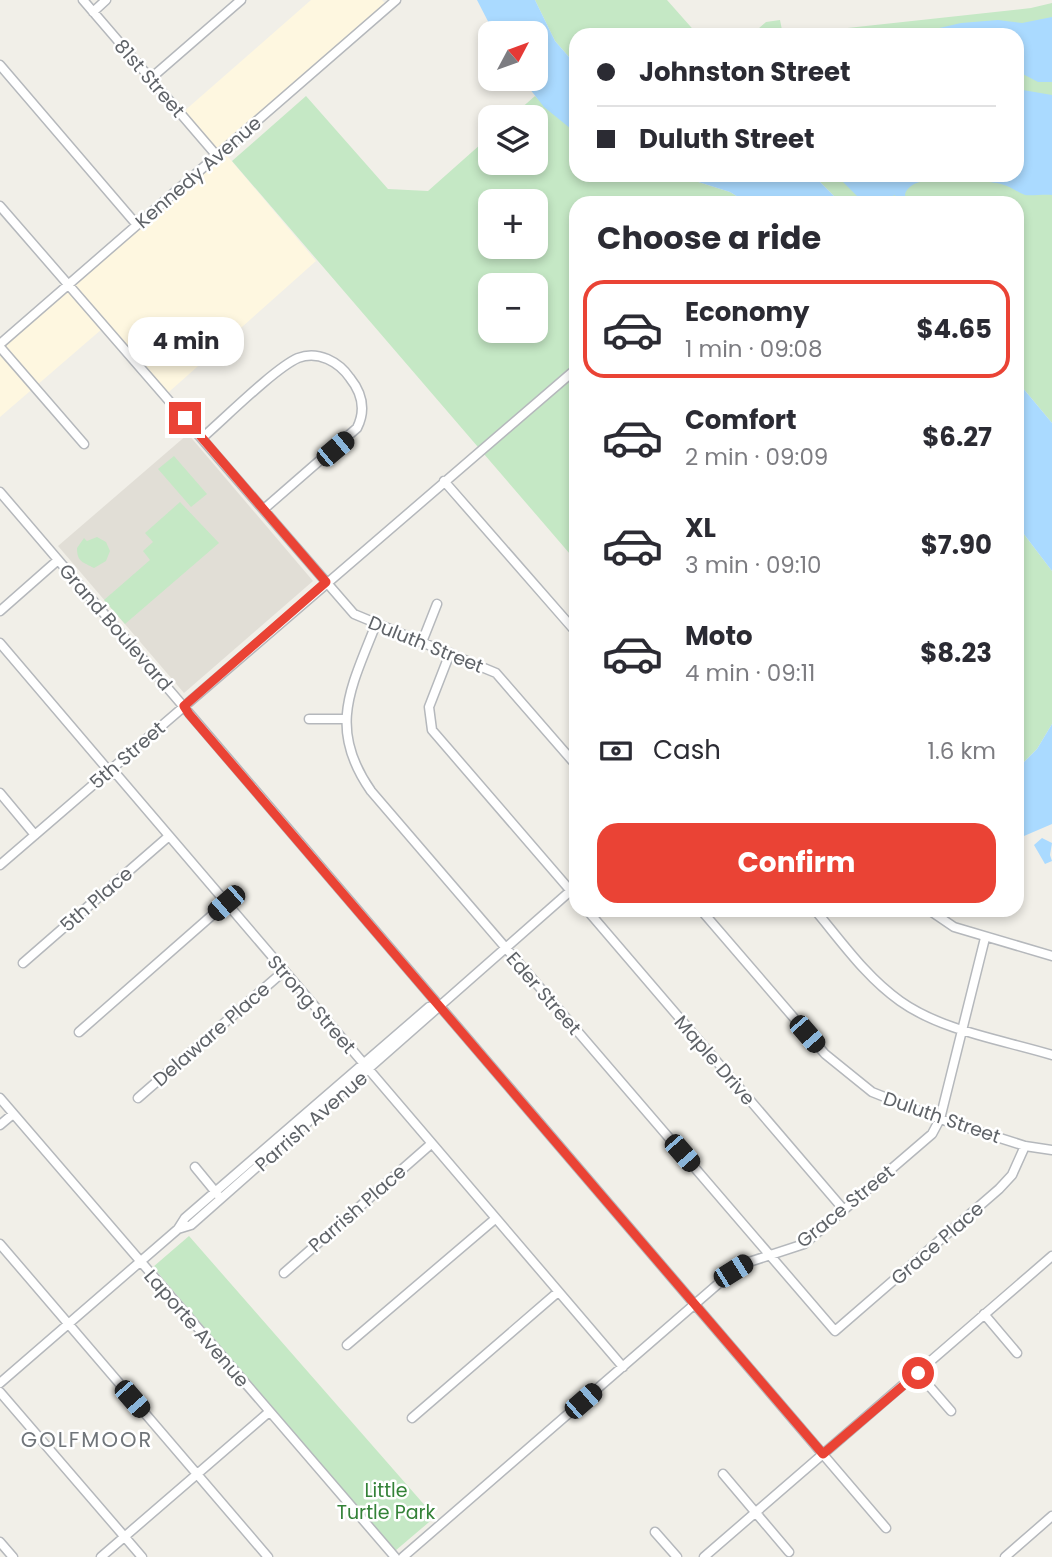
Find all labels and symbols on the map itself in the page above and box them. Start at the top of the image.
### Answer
north arrow [478,21,548,91]
street label: 81st Street [108,33,191,123]
street label: Kennedy Avenue [129,110,267,235]
callout: 4 min [127,316,243,366]
route end [169,402,201,434]
car [313,427,358,471]
street label: Grand Boulevard [53,558,179,697]
street label: Duluth Street [364,609,488,680]
street label: 5th Street [84,715,171,796]
street label: 5th Place [54,860,138,938]
car [204,881,249,925]
street label: Eder Street [500,946,587,1041]
street label: Strong Street [261,949,362,1060]
street label: Delaware Place [147,976,276,1093]
street label: Maple Drive [668,1010,761,1111]
car [786,1011,829,1057]
street label: Parrish Avenue [249,1065,373,1178]
street label: Duluth Street [880,1085,1004,1150]
car [661,1130,704,1176]
street label: Parrish Place [303,1158,412,1258]
street label: Grace Street [791,1158,900,1254]
street label: Grace Place [885,1195,990,1291]
car [710,1251,757,1291]
street label: Laporte Avenue [138,1264,255,1393]
route start [902,1357,934,1389]
car [111,1376,154,1422]
car [561,1379,606,1423]
district label: GOLFMOOR [21,1425,153,1454]
park label: Little Turtle Park [337,1477,436,1526]

